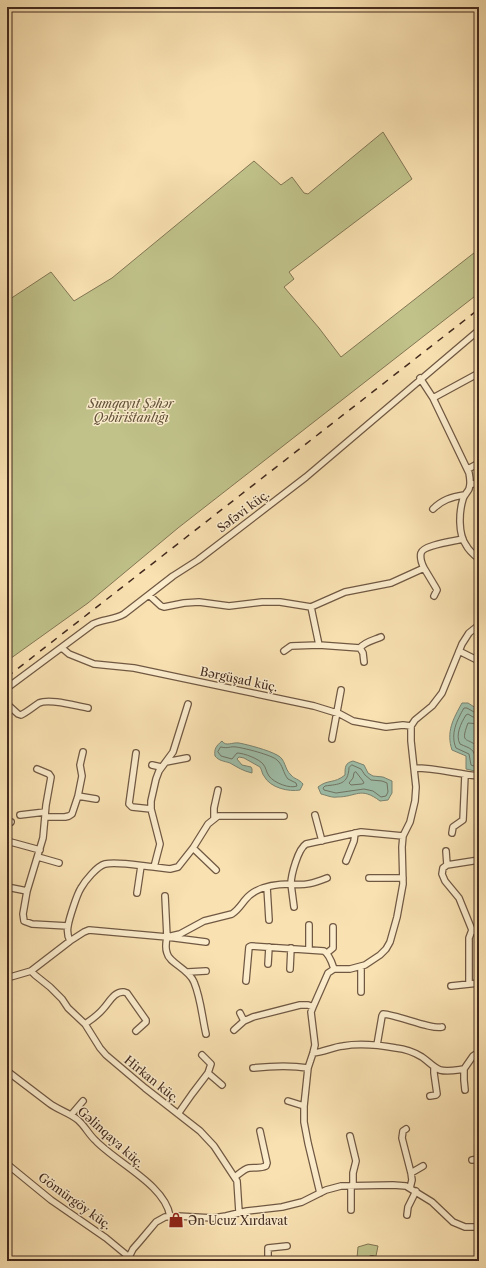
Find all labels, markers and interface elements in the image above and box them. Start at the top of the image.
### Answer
park label: Sumqayıt Şəhər Qəbiristanlığı [87,396,175,425]
street label: Səfəvi küç. [214,486,272,536]
street label: Bərgüşad küç. [199,663,279,695]
street label: Hirkan küç. [121,1052,183,1106]
street label: Gəlinqaya küç. [75,1103,147,1171]
street label: Gömürgöy küç. [35,1169,115,1233]
shop icon: Ən Ucuz Xırdavat [167,1211,185,1229]
place label: Ən Ucuz Xırdavat [188,1213,288,1228]

